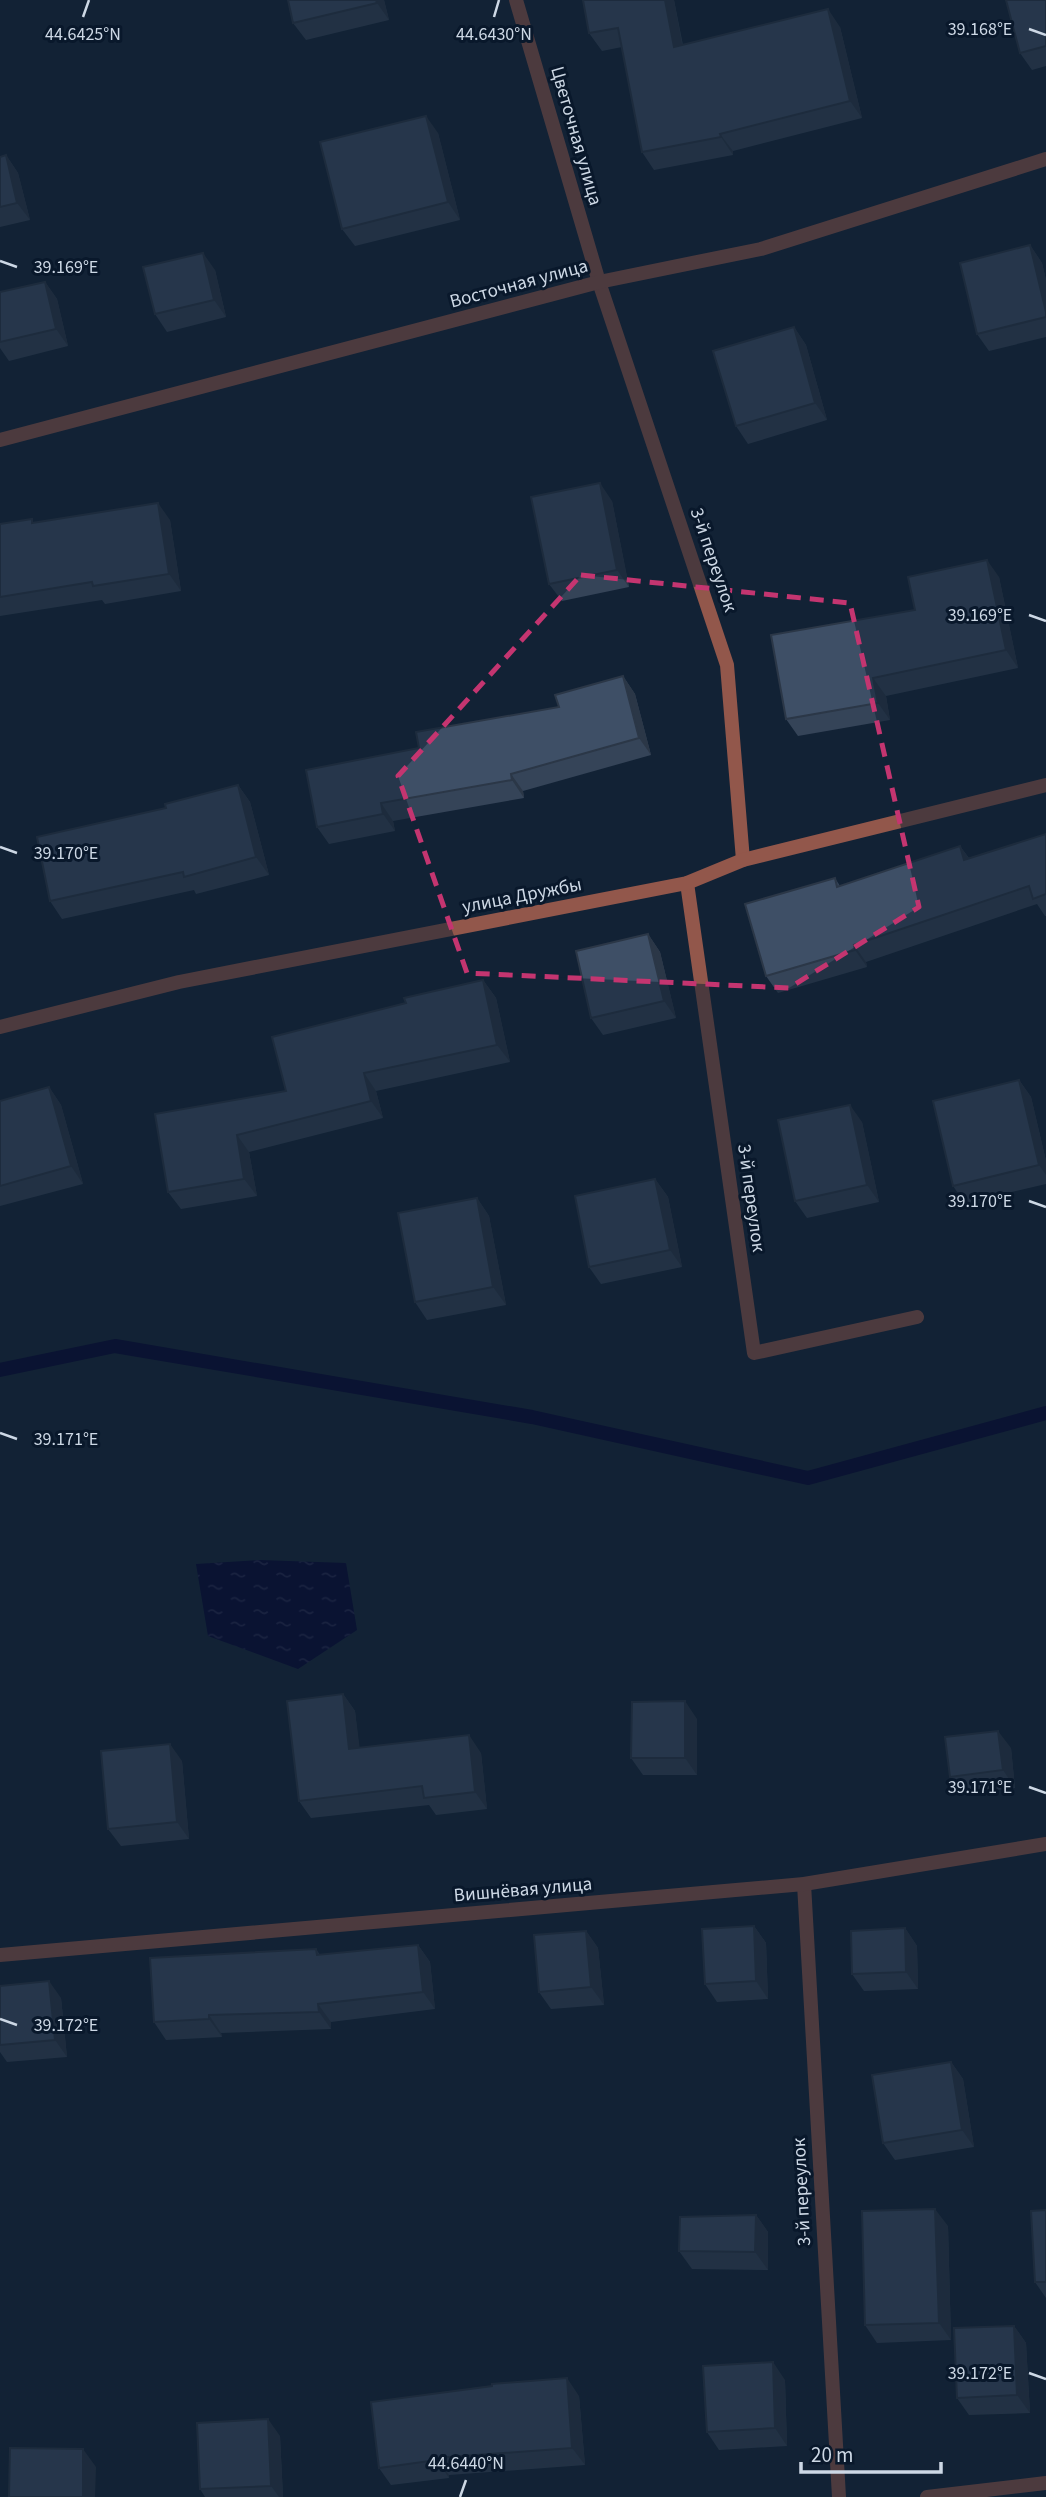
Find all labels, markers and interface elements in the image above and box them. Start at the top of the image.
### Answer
text: 39.168°E [948,17,1012,42]
text: 44.6425°N [45,22,121,47]
text: 44.6430°N [456,22,532,47]
street label: Цветочная улица [543,63,609,209]
street label: Восточная улица [447,253,591,315]
text: 39.169°E [34,255,98,280]
street label: 3-й переулок [683,504,744,616]
text: 39.169°E [948,603,1012,628]
text: 39.170°E [34,841,98,866]
street label: улица Дружбы [460,871,584,921]
street label: 3-й переулок [730,1142,772,1254]
text: 39.170°E [948,1189,1012,1214]
text: 39.171°E [34,1427,98,1452]
text: 39.171°E [948,1775,1012,1800]
street label: Вишнёвая улица [453,1871,593,1909]
text: 39.172°E [34,2013,98,2038]
street label: 3-й переулок [786,2137,818,2247]
text: 39.172°E [948,2361,1012,2386]
scale bar [801,2430,941,2474]
text: 20 m [811,2440,853,2470]
text: 44.6440°N [428,2451,504,2476]

